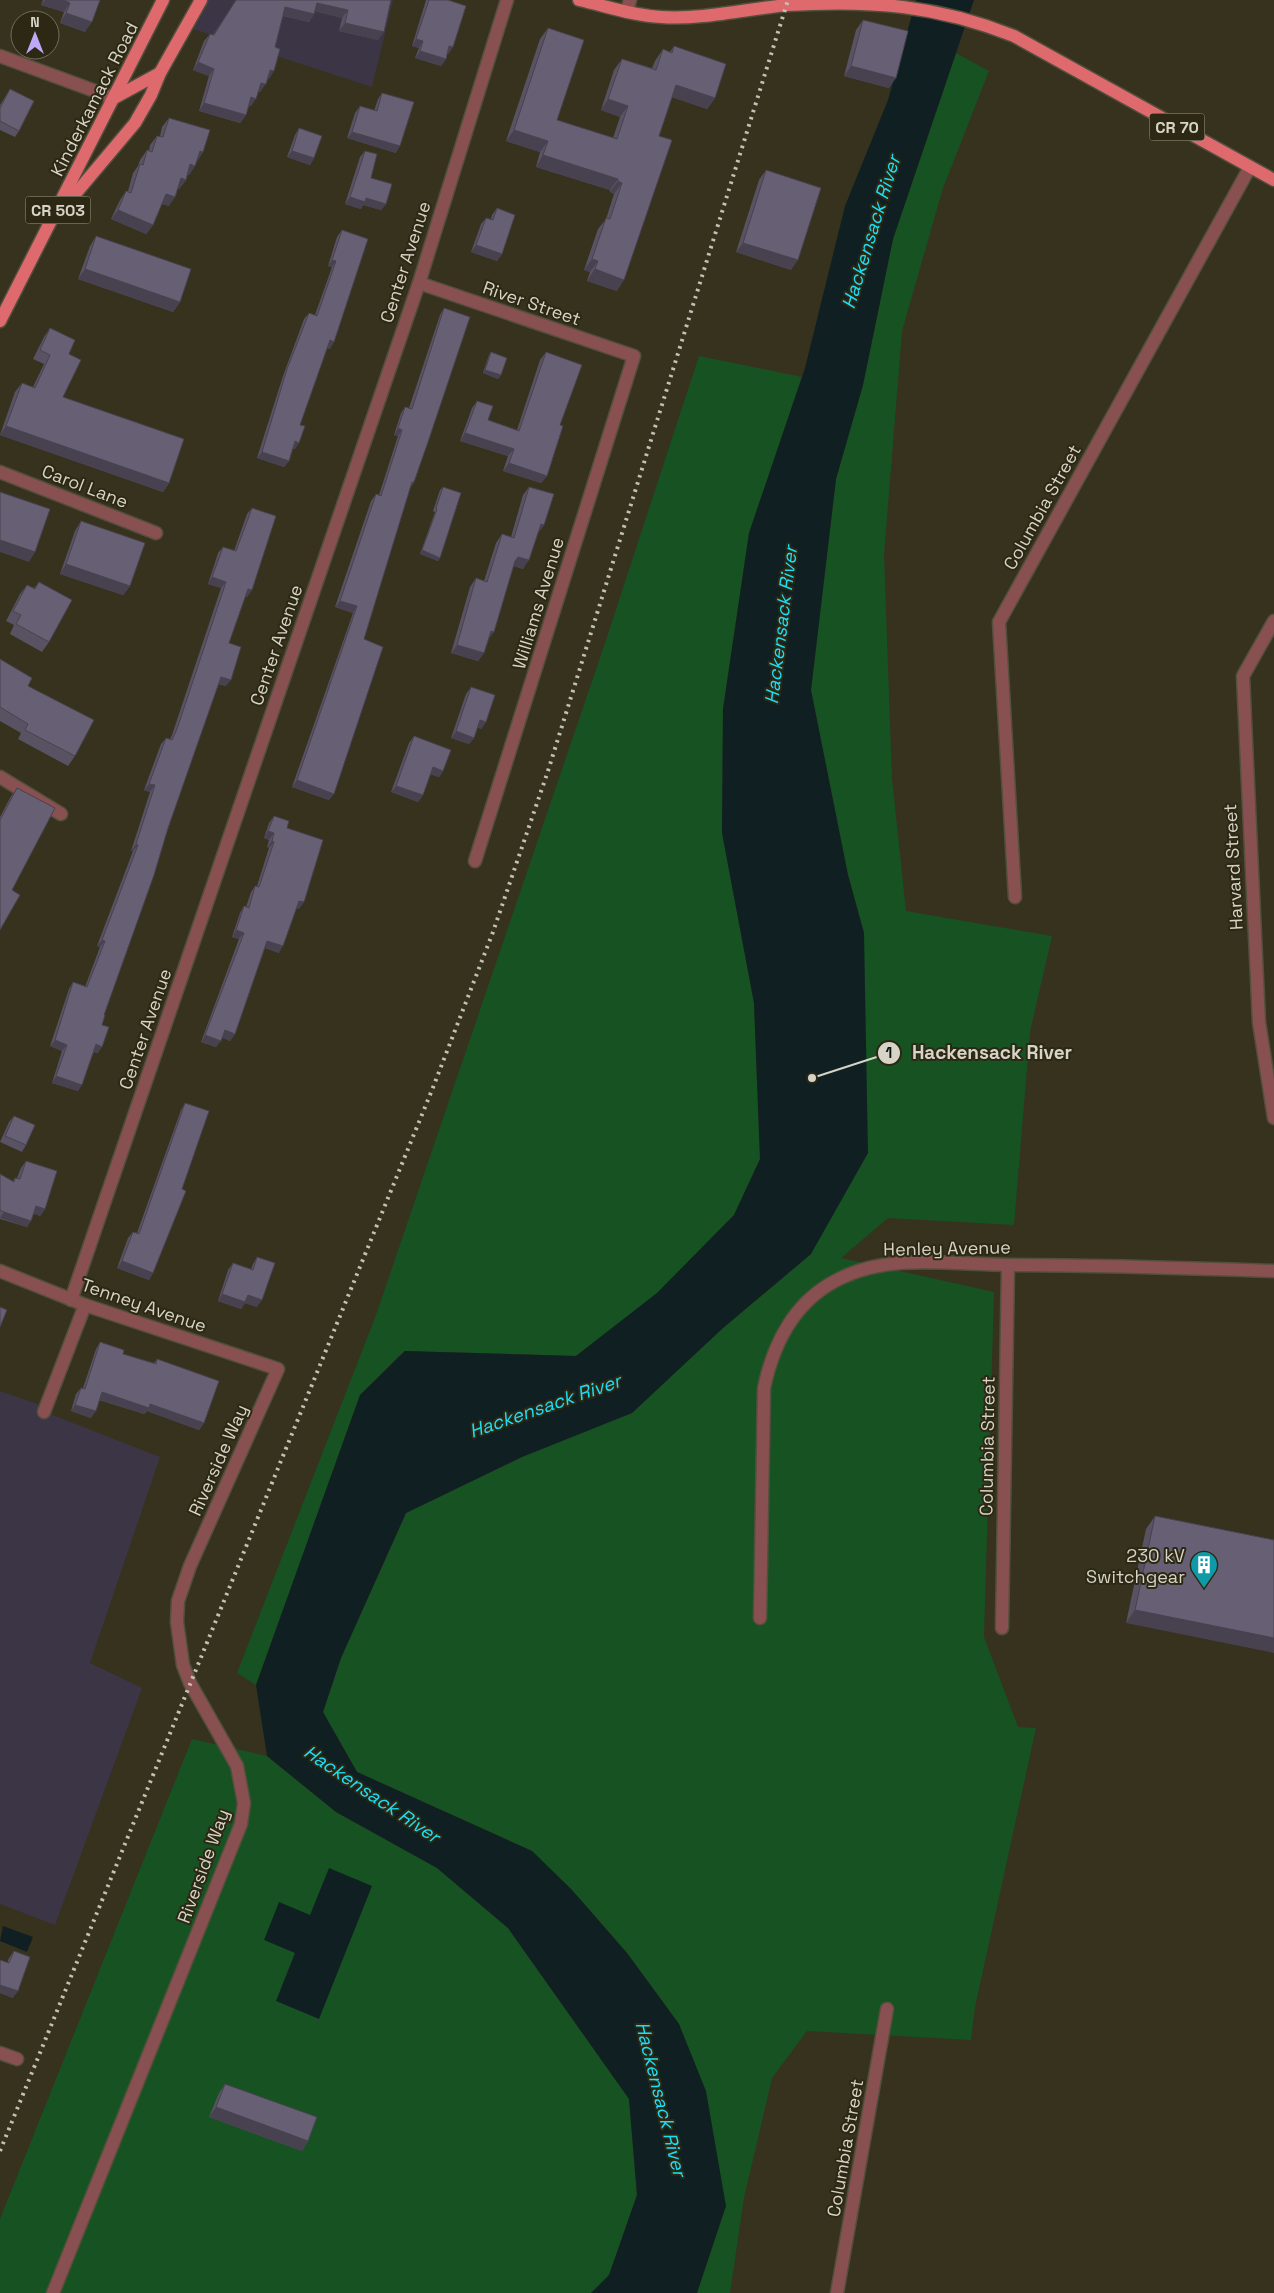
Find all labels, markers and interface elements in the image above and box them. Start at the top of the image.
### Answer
north arrow [10,10,60,60]
text: N [30,13,40,31]
street label: Kinderkamack Road [45,18,143,180]
road number: CR 70 [1150,114,1204,140]
water label: Hackensack River [836,151,907,312]
road number: CR 503 [26,196,90,224]
street label: Center Avenue [375,198,435,326]
street label: River Street [480,275,584,331]
street label: Columbia Street [998,440,1086,574]
street label: Carol Lane [39,459,131,513]
street label: Williams Avenue [507,534,569,672]
water label: Hackensack River [759,543,803,705]
street label: Center Avenue [245,582,307,708]
street label: Harvard Street [1218,803,1248,931]
street label: Center Avenue [114,966,176,1092]
callout: Hackensack River [877,1036,1082,1070]
text: Hackensack River [912,1040,1072,1065]
text: 1 [886,1043,892,1062]
street label: Henley Avenue [883,1235,1011,1261]
street label: Tenney Avenue [78,1273,210,1337]
water label: Hackensack River [466,1368,626,1444]
street label: Columbia Street [974,1376,1000,1516]
street label: Riverside Way [183,1401,253,1519]
place label: 230 kV Switchgear [1086,1544,1185,1588]
building icon: 230 kV Switchgear [1189,1550,1219,1589]
water label: Hackensack River [299,1739,446,1850]
street label: Riverside Way [172,1806,234,1926]
water label: Hackensack River [630,2019,693,2181]
street label: Columbia Street [822,2077,868,2219]

